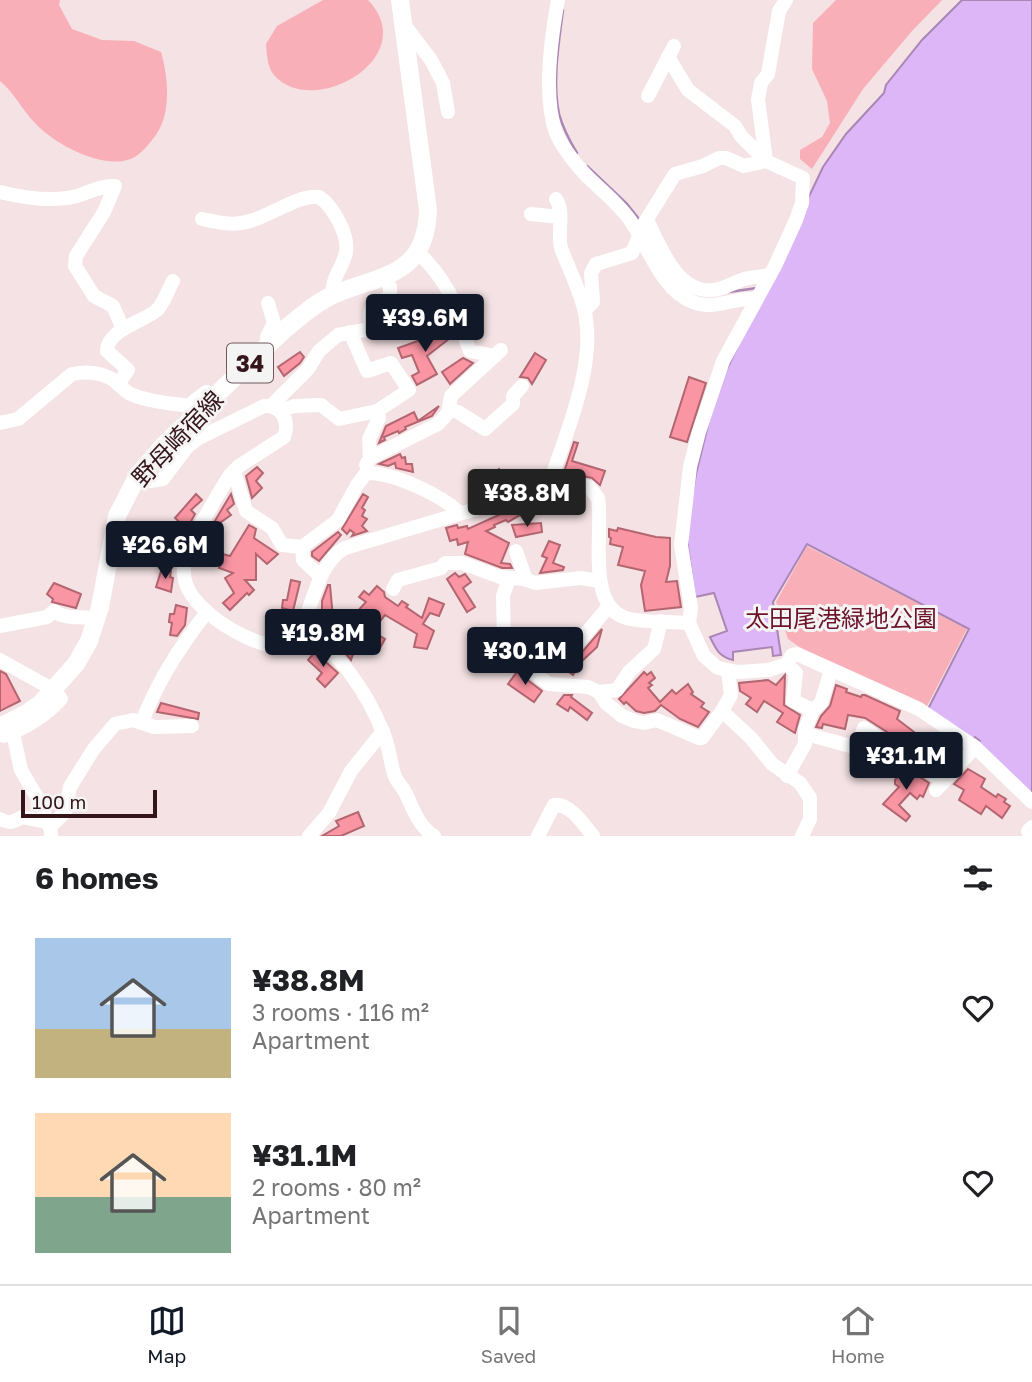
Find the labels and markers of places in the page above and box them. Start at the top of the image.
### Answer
pin: ¥39.6M [368,294,482,354]
pin: ¥38.8M [470,470,584,529]
pin: ¥26.6M [108,522,222,581]
pin: ¥19.8M [266,610,380,669]
pin: ¥30.1M [468,628,582,687]
pin: ¥31.1M [849,732,963,792]

